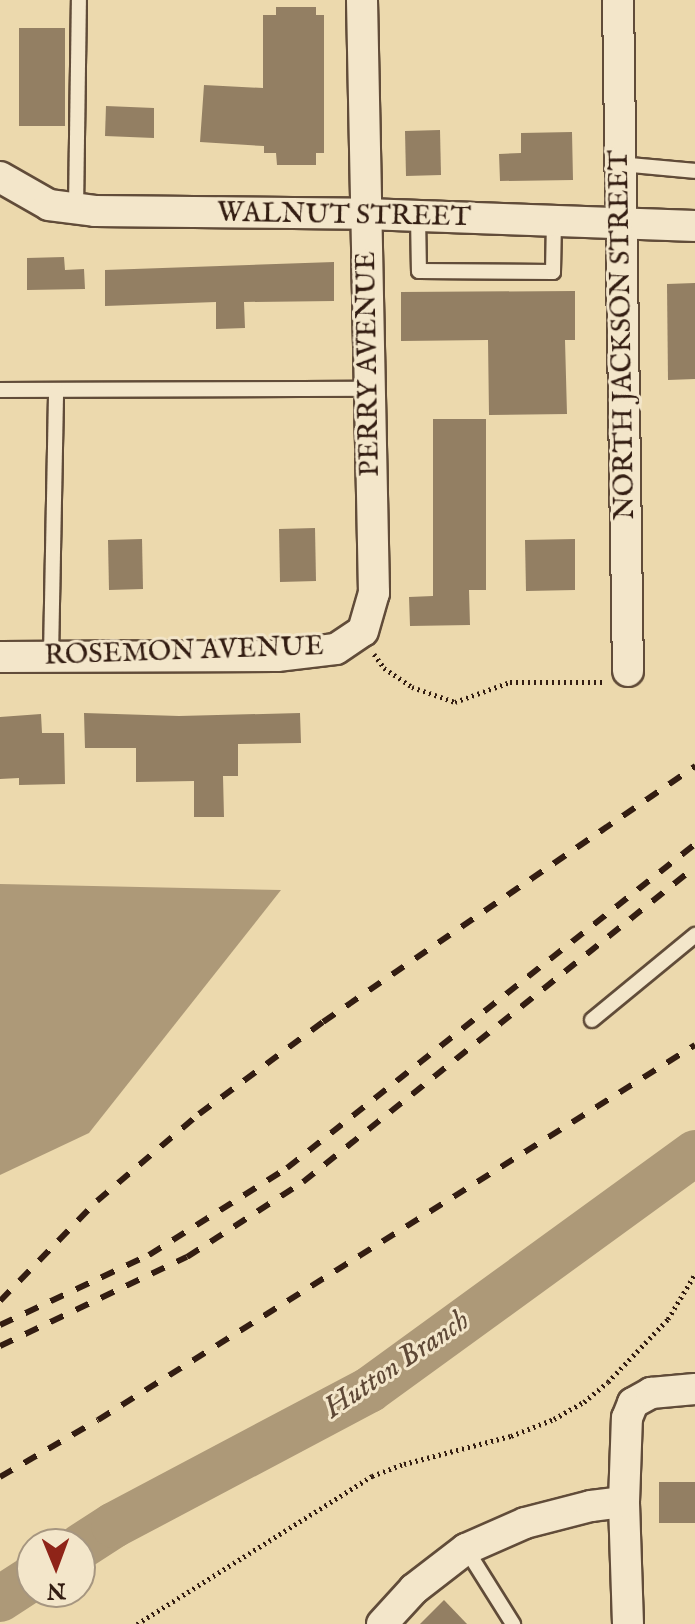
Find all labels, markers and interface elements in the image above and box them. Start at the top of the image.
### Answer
street label: NORTH JACKSON STREET [603,150,643,520]
street label: WALNUT STREET [217,197,471,235]
street label: PERRY AVENUE [350,251,388,477]
street label: ROSEMON AVENUE [44,630,324,674]
water label: Hutton Branch [317,1303,477,1427]
north arrow [16,1528,96,1608]
text: N [47,1576,66,1604]

